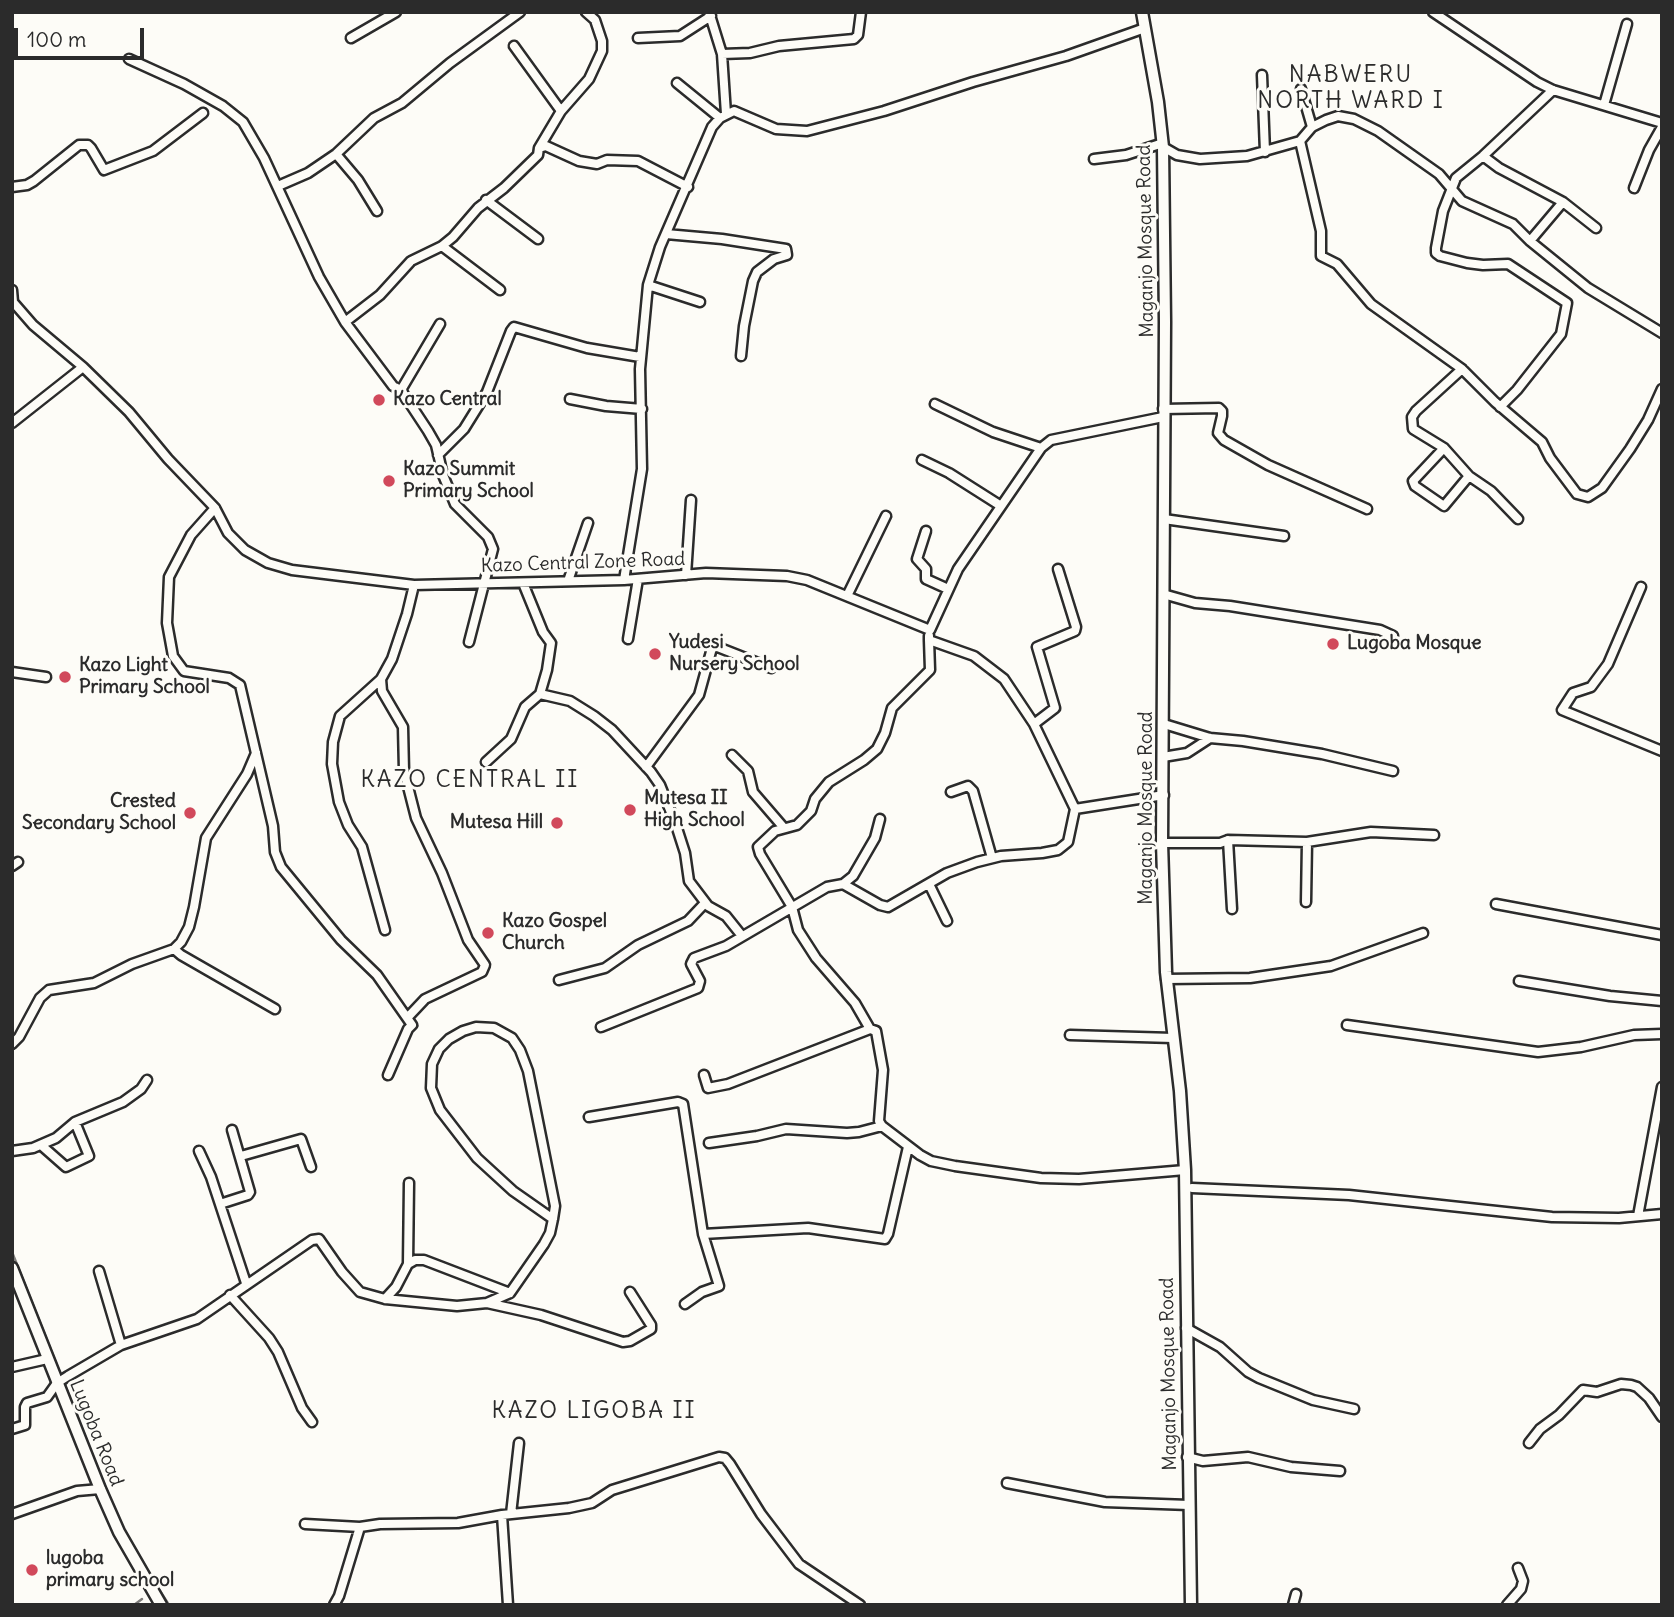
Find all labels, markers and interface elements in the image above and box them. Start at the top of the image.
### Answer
scale bar [18,14,147,58]
text: 100 m [27,26,86,53]
district label: NABWERU NORTH WARD I [1259,61,1443,115]
street label: Maganjo Mosque Road [1133,144,1159,338]
place label: Kazo Central [393,389,502,411]
marker: Kazo Central [371,392,387,408]
place label: Kazo Summit Primary School [403,459,534,503]
marker: Kazo Summit Primary School [381,473,397,489]
street label: Kazo Central Zone Road [480,548,686,578]
place label: Yudesi Nursery School [669,632,800,676]
place label: Lugoba Mosque [1347,633,1482,655]
marker: Lugoba Mosque [1325,636,1341,652]
marker: Yudesi Nursery School [647,646,663,662]
place label: Kazo Light Primary School [79,655,210,699]
marker: Kazo Light Primary School [57,669,73,685]
street label: Maganjo Mosque Road [1136,711,1158,905]
district label: KAZO CENTRAL II [362,766,578,794]
place label: Mutesa II High School [644,788,745,832]
place label: Crested Secondary School [22,791,176,835]
marker: Mutesa II High School [622,802,638,818]
marker: Crested Secondary School [182,805,198,821]
place label: Mutesa Hill [450,812,543,834]
marker: Mutesa Hill [549,815,565,831]
place label: Kazo Gospel Church [502,911,607,955]
marker: Kazo Gospel Church [480,925,496,941]
street label: Maganjo Mosque Road [1156,1277,1182,1471]
street label: Lugoba Road [64,1376,128,1490]
district label: KAZO LIGOBA II [493,1397,695,1425]
place label: lugoba primary school [46,1548,174,1592]
marker: lugoba primary school [24,1562,40,1578]

